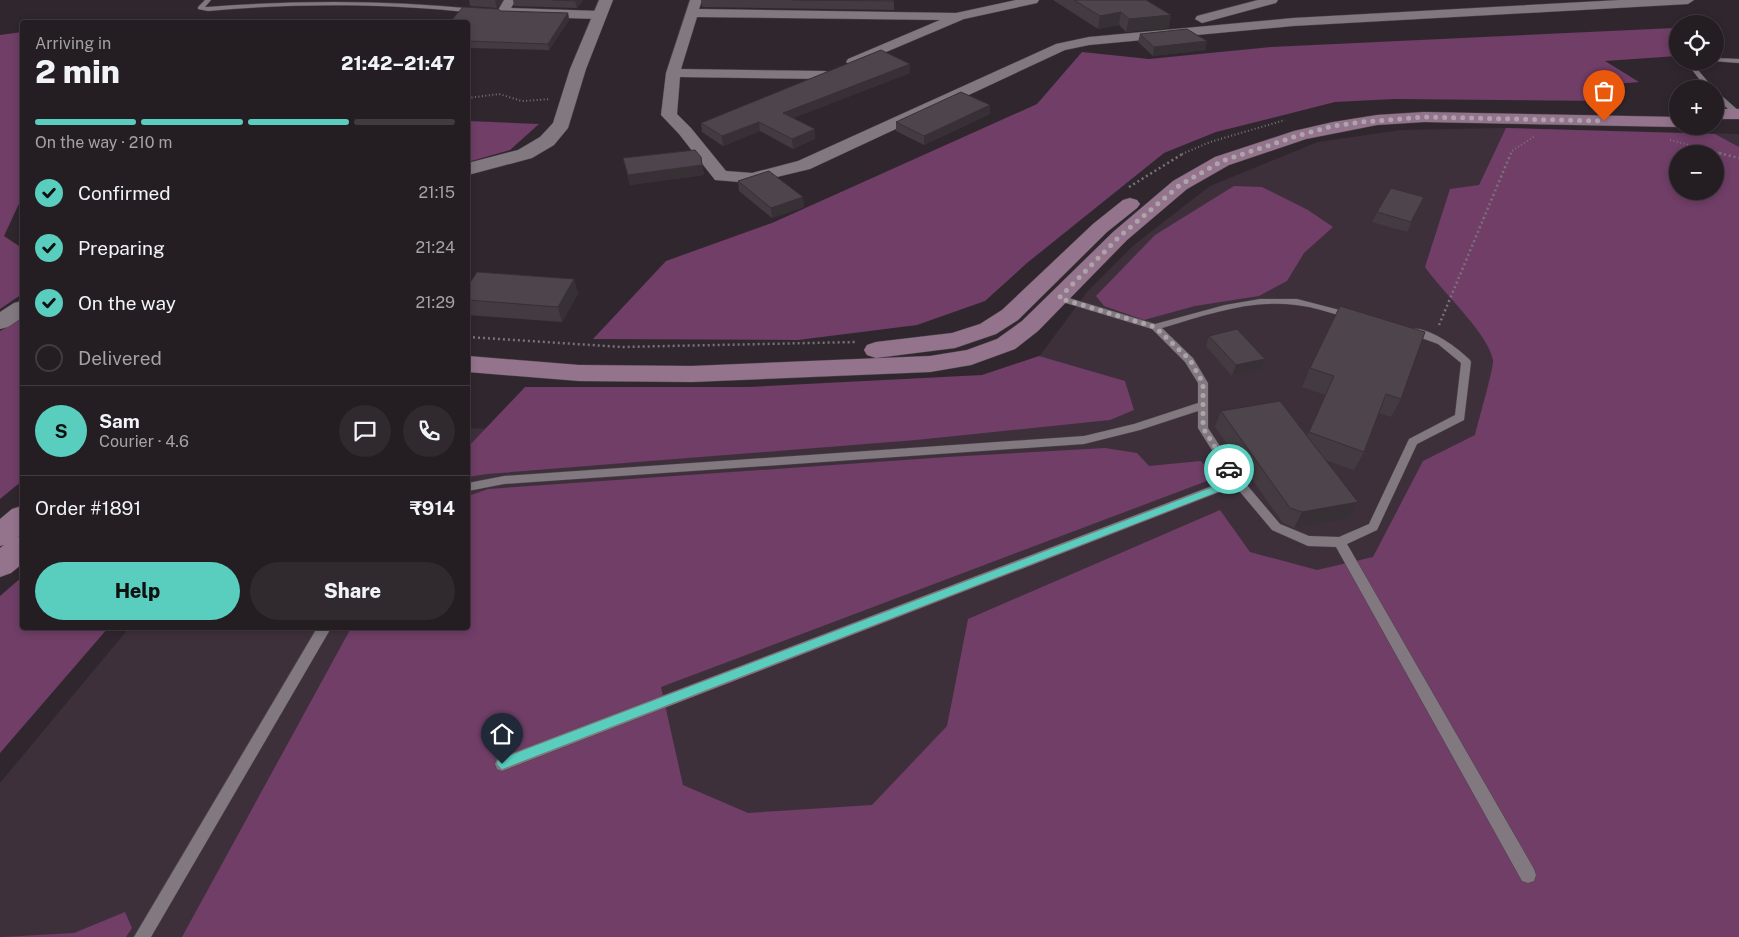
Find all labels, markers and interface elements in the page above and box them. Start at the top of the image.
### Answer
map controls [1669,15,1724,200]
button: locate [1669,15,1724,70]
text: Arriving in [35,34,111,53]
text: 21:42–21:47 [341,52,455,74]
text: 2 min [35,53,120,90]
pin [1583,70,1625,121]
icon: bag [1590,77,1618,105]
button: + [1669,80,1724,135]
text: On the way · 210 m [35,133,172,152]
button: − [1669,145,1724,200]
icon: check [35,179,63,207]
text: Confirmed [78,182,171,204]
text: 21:15 [419,183,455,202]
icon: check [35,234,63,262]
text: Preparing [78,237,165,259]
text: 21:24 [415,238,455,257]
icon: check [35,289,63,317]
text: On the way [78,292,176,314]
text: 21:29 [415,293,455,312]
text: Delivered [78,347,162,369]
button: chat [339,405,391,457]
button: phone [403,405,455,457]
text: Sam [99,410,140,432]
text: S [54,420,68,442]
text: Courier · 4.6 [99,432,189,451]
courier [1204,444,1254,494]
icon: car [1215,455,1243,483]
text: Order #1891 [35,497,141,519]
text: ₹914 [410,497,455,519]
button: Help [35,562,240,620]
button: Share [250,562,455,620]
pin [481,713,523,764]
icon: home [488,720,516,748]

